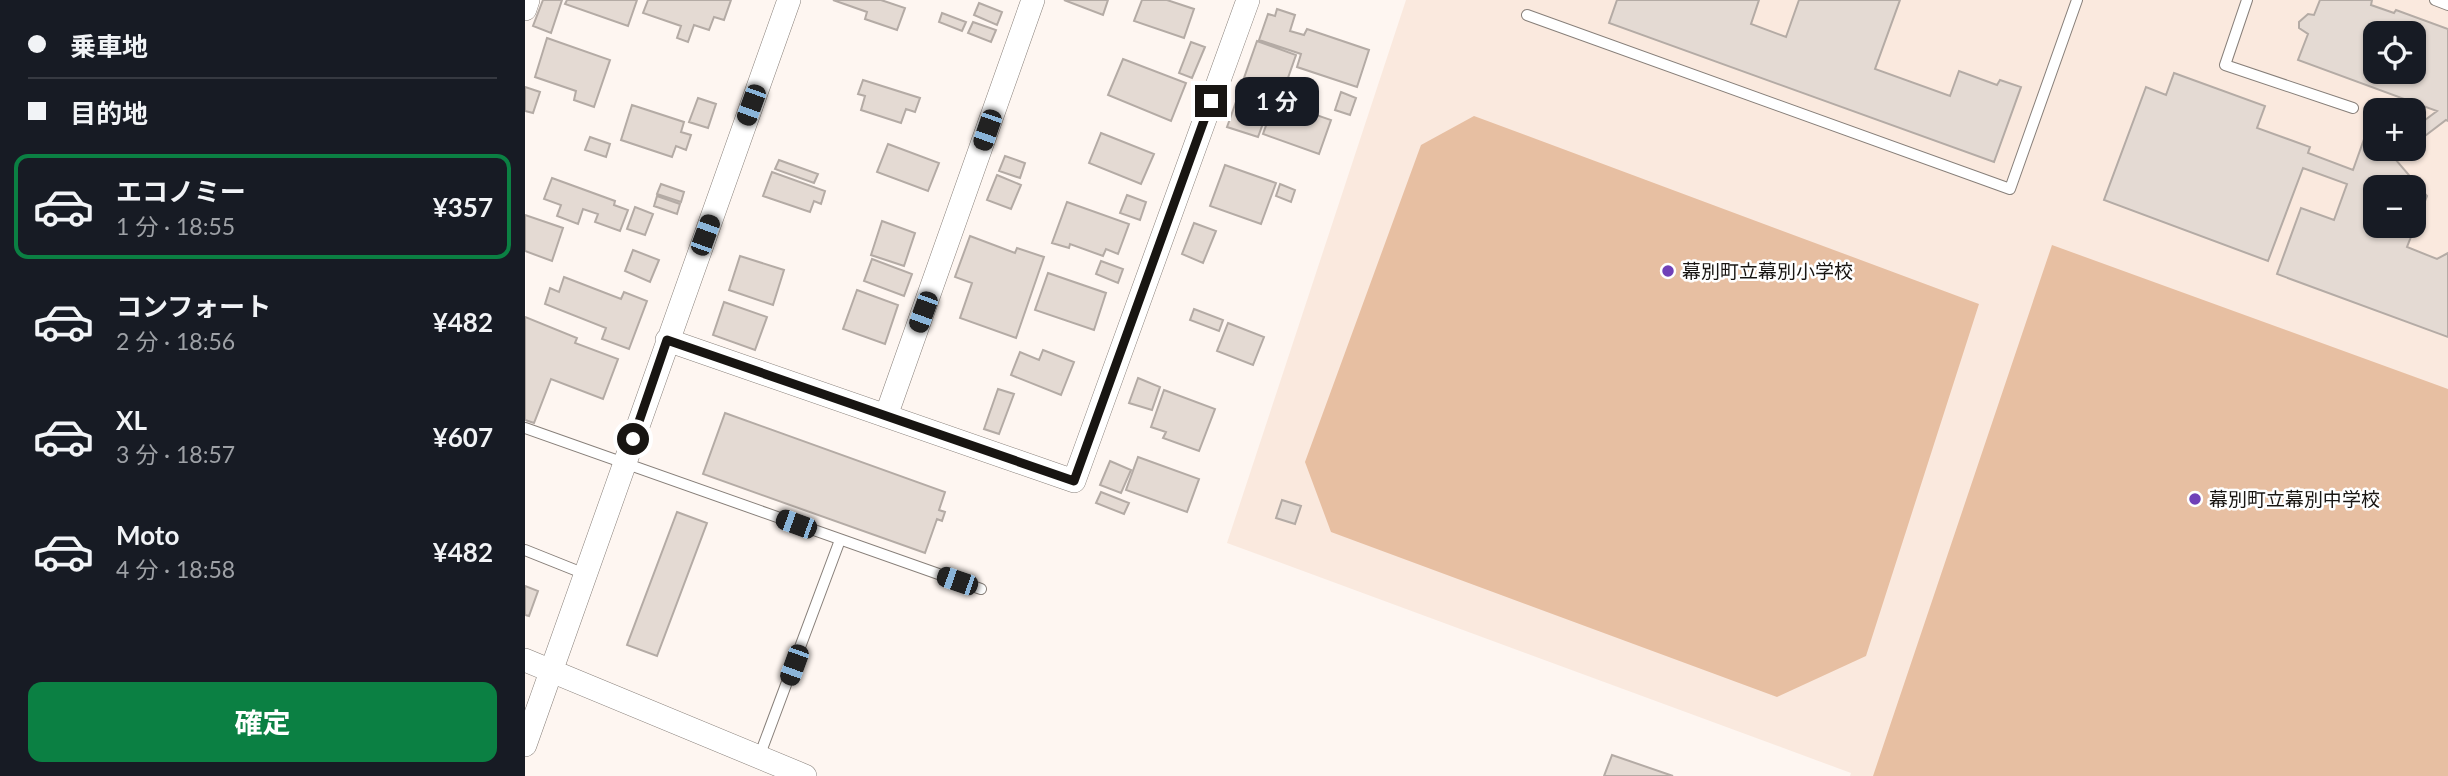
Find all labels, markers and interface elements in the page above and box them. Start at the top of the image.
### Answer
map controls [2363,21,2426,238]
button: locate [2363,21,2426,84]
text: 乗車地 [70,30,148,62]
callout: 1 分 [1235,76,1319,126]
car [734,82,769,128]
route end [1195,85,1227,117]
text: 1 分 [1256,87,1298,115]
text: 目的地 [70,97,148,129]
button: + [2363,98,2426,161]
car [971,107,1004,153]
icon: car [32,175,95,238]
text: エコノミー [116,175,246,207]
button: − [2363,175,2426,238]
text: ¥357 [433,191,493,223]
text: 1 分 · 18:55 [116,212,235,240]
car [688,212,723,258]
place label: 幕別町立幕別小学校 [1682,259,1853,282]
marker: 幕別町立幕別小学校 [1660,263,1676,279]
car [906,289,941,335]
icon: car [32,290,95,353]
text: コンフォート [116,290,271,322]
text: ¥482 [433,306,493,338]
text: 2 分 · 18:56 [116,327,235,355]
text: XL [116,404,147,436]
icon: car [32,405,95,468]
text: ¥607 [433,421,493,453]
route start [617,423,649,455]
text: 3 分 · 18:57 [116,440,235,468]
place label: 幕別町立幕別中学校 [2209,487,2380,510]
marker: 幕別町立幕別中学校 [2187,491,2203,507]
car [773,507,820,541]
text: Moto [116,519,179,551]
icon: car [32,520,95,583]
text: ¥482 [433,536,493,568]
text: 4 分 · 18:58 [116,555,235,583]
car [934,564,981,598]
car [777,642,812,688]
button: 確定 [28,682,497,762]

